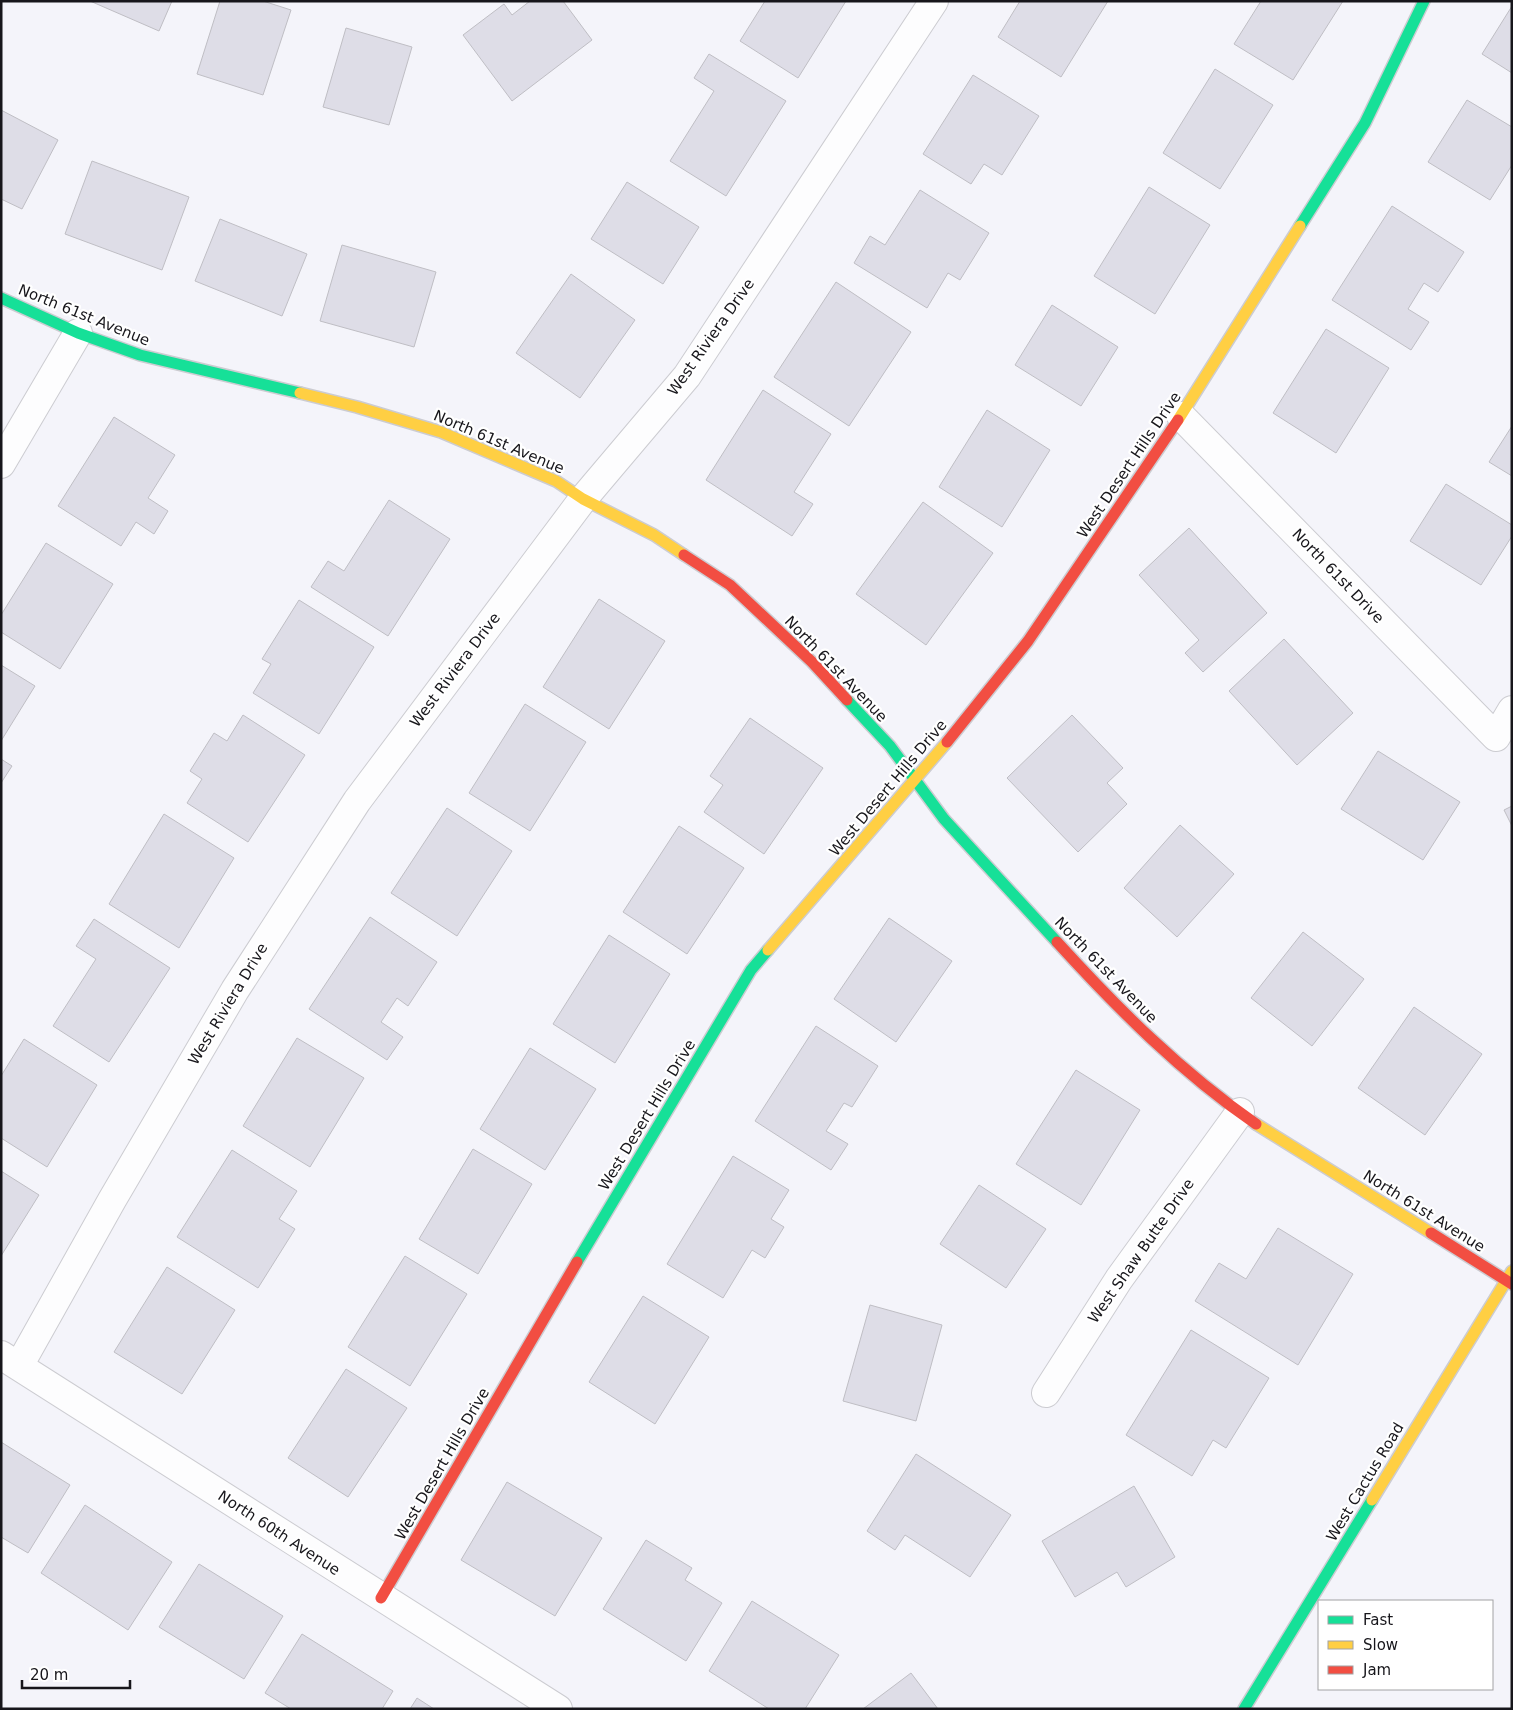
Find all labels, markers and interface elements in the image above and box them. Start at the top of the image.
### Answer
street label: West Riviera Drive [664,275,758,399]
street label: North 61st Avenue [16,280,152,350]
street label: West Desert Hills Drive [1073,388,1185,542]
street label: North 61st Avenue [431,406,567,478]
street label: North 61st Drive [1288,525,1388,627]
street label: West Riviera Drive [406,609,504,731]
street label: North 61st Avenue [781,612,891,726]
street label: West Desert Hills Drive [826,716,950,860]
street label: North 61st Avenue [1051,913,1161,1027]
street label: West Riviera Drive [185,940,271,1068]
street label: West Desert Hills Drive [595,1036,699,1194]
street label: North 61st Avenue [1360,1166,1488,1256]
street label: West Shaw Butte Drive [1084,1175,1198,1327]
street label: West Desert Hills Drive [391,1385,493,1543]
street label: West Cactus Road [1322,1419,1408,1545]
street label: North 60th Avenue [215,1487,343,1579]
legend [1318,1600,1493,1690]
text: Fast [1363,1611,1393,1629]
text: Slow [1363,1636,1398,1654]
scale bar [22,1658,130,1690]
text: Jam [1362,1661,1391,1679]
text: 20 m [30,1666,68,1684]

